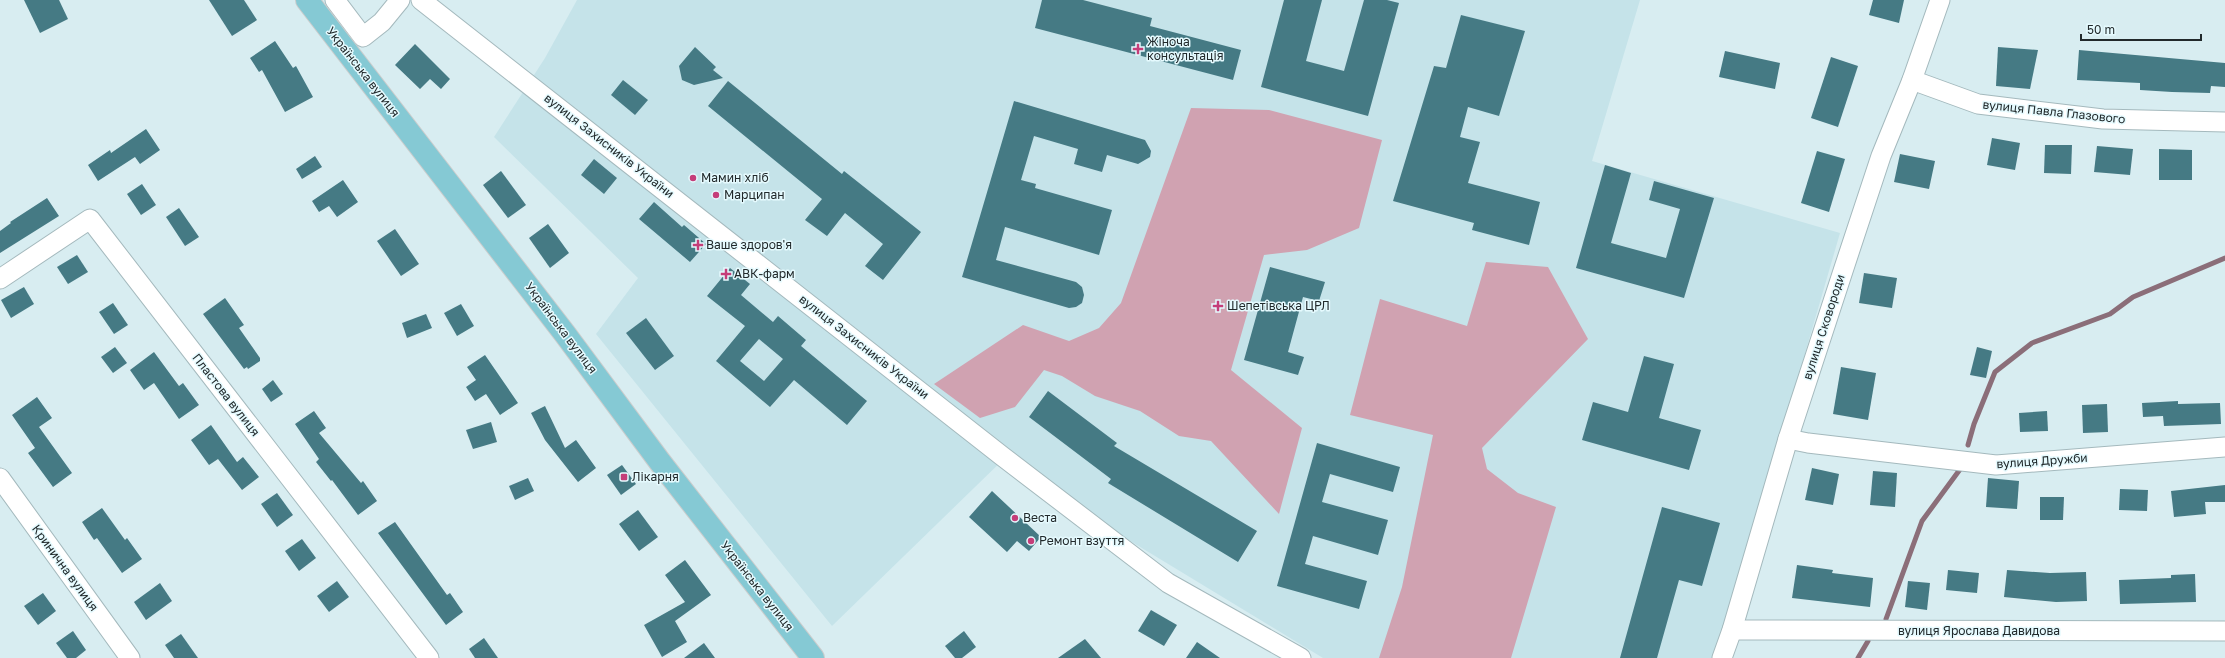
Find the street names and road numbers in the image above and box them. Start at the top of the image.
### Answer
street label: Українська вулиця [324,24,403,120]
street label: вулиця Захисників України [541,90,677,201]
street label: вулиця Павла Глазового [1982,97,2126,126]
street label: вулиця Сковороди [1799,272,1848,381]
street label: Українська вулиця [522,279,601,376]
street label: вулиця Захисників України [796,291,932,402]
street label: Пластова вулиця [190,350,263,439]
street label: вулиця Дружби [1996,450,2088,471]
street label: Кринична вулиця [29,522,102,614]
street label: Українська вулиця [718,538,797,634]
street label: вулиця Ярослава Давидова [1898,623,2060,638]

